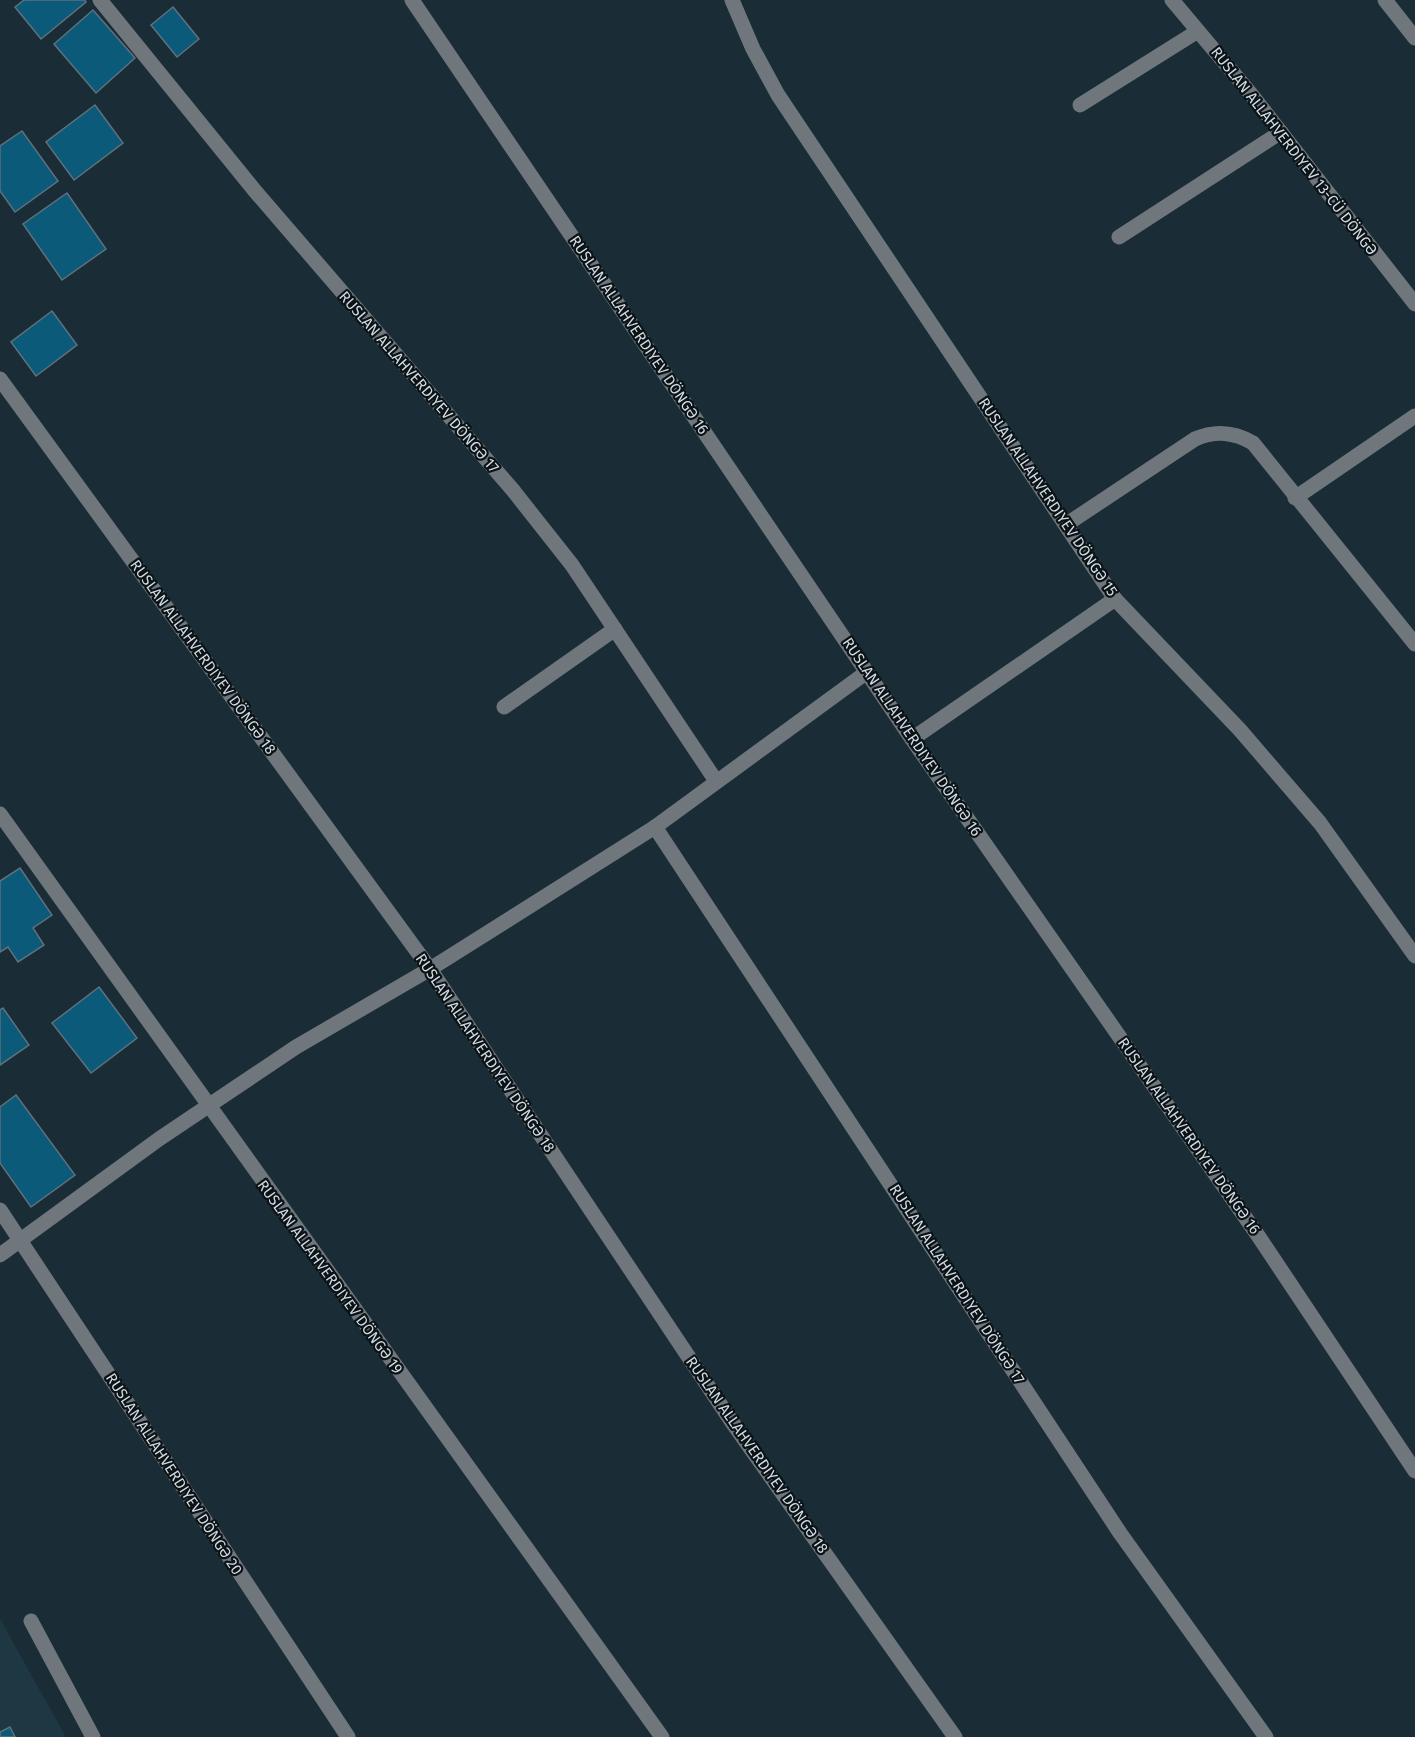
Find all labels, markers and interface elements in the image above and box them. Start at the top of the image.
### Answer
street label: RUSLAN ALLAHVERDIYEV 13-CÜ DÖNGƏ [1207,43,1381,259]
street label: RUSLAN ALLAHVERDIYEV DÖNGƏ 16 [566,232,712,438]
street label: RUSLAN ALLAHVERDIYEV DÖNGƏ 17 [335,288,503,477]
street label: RUSLAN ALLAHVERDIYEV DÖNGƏ 15 [975,394,1121,600]
street label: RUSLAN ALLAHVERDIYEV DÖNGƏ 18 [126,556,280,758]
street label: RUSLAN ALLAHVERDIYEV DÖNGƏ 16 [839,634,985,840]
street label: RUSLAN ALLAHVERDIYEV DÖNGƏ 18 [412,950,558,1156]
street label: RUSLAN ALLAHVERDIYEV DÖNGƏ 16 [1114,1034,1264,1238]
street label: RUSLAN ALLAHVERDIYEV DÖNGƏ 19 [253,1176,407,1378]
street label: RUSLAN ALLAHVERDIYEV DÖNGƏ 17 [886,1181,1029,1387]
street label: RUSLAN ALLAHVERDIYEV DÖNGƏ 18 [682,1353,832,1557]
street label: RUSLAN ALLAHVERDIYEV DÖNGƏ 20 [102,1370,246,1578]

